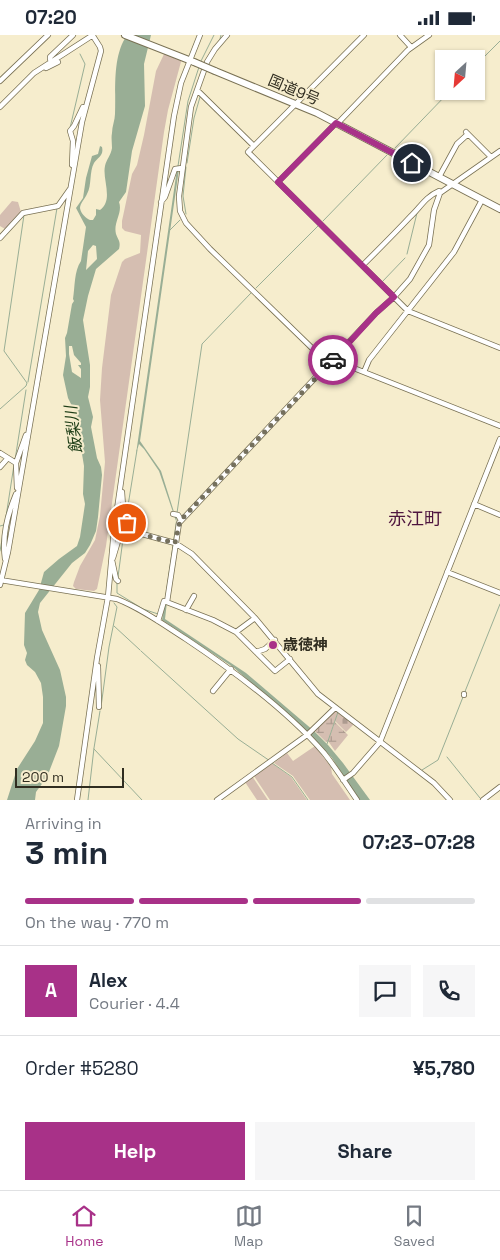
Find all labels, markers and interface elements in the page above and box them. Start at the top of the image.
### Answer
text: 07:20 [25,5,77,30]
north arrow [435,50,485,100]
map controls [435,50,485,100]
street label: 国道9号 [266,70,323,109]
pin [391,142,433,184]
icon: home [398,149,426,177]
courier [308,335,358,385]
icon: car [319,346,347,374]
water label: 飯梨川 [60,403,87,455]
pin [106,502,148,544]
district label: 赤江町 [388,507,442,530]
icon: bag [113,509,141,537]
place label: 歳徳神 [283,635,328,654]
marker: 歳徳神 [267,639,279,651]
scale bar [15,765,124,788]
text: 200 m [22,768,64,786]
text: Arriving in [25,813,102,834]
text: 07:23–07:28 [362,830,475,855]
text: 3 min [25,833,108,873]
text: On the way · 770 m [25,912,169,933]
button: chat [359,965,411,1017]
button: phone [423,965,475,1017]
text: Alex [89,968,128,993]
text: A [45,978,57,1003]
text: Courier · 4.4 [89,993,180,1014]
text: Order #5280 [25,1056,139,1081]
text: ¥5,780 [413,1056,475,1081]
button: Help [25,1122,245,1180]
button: Share [255,1122,475,1180]
tab: Home [65,1202,103,1250]
tab: Map [234,1202,263,1250]
tab: Saved [394,1202,435,1250]

